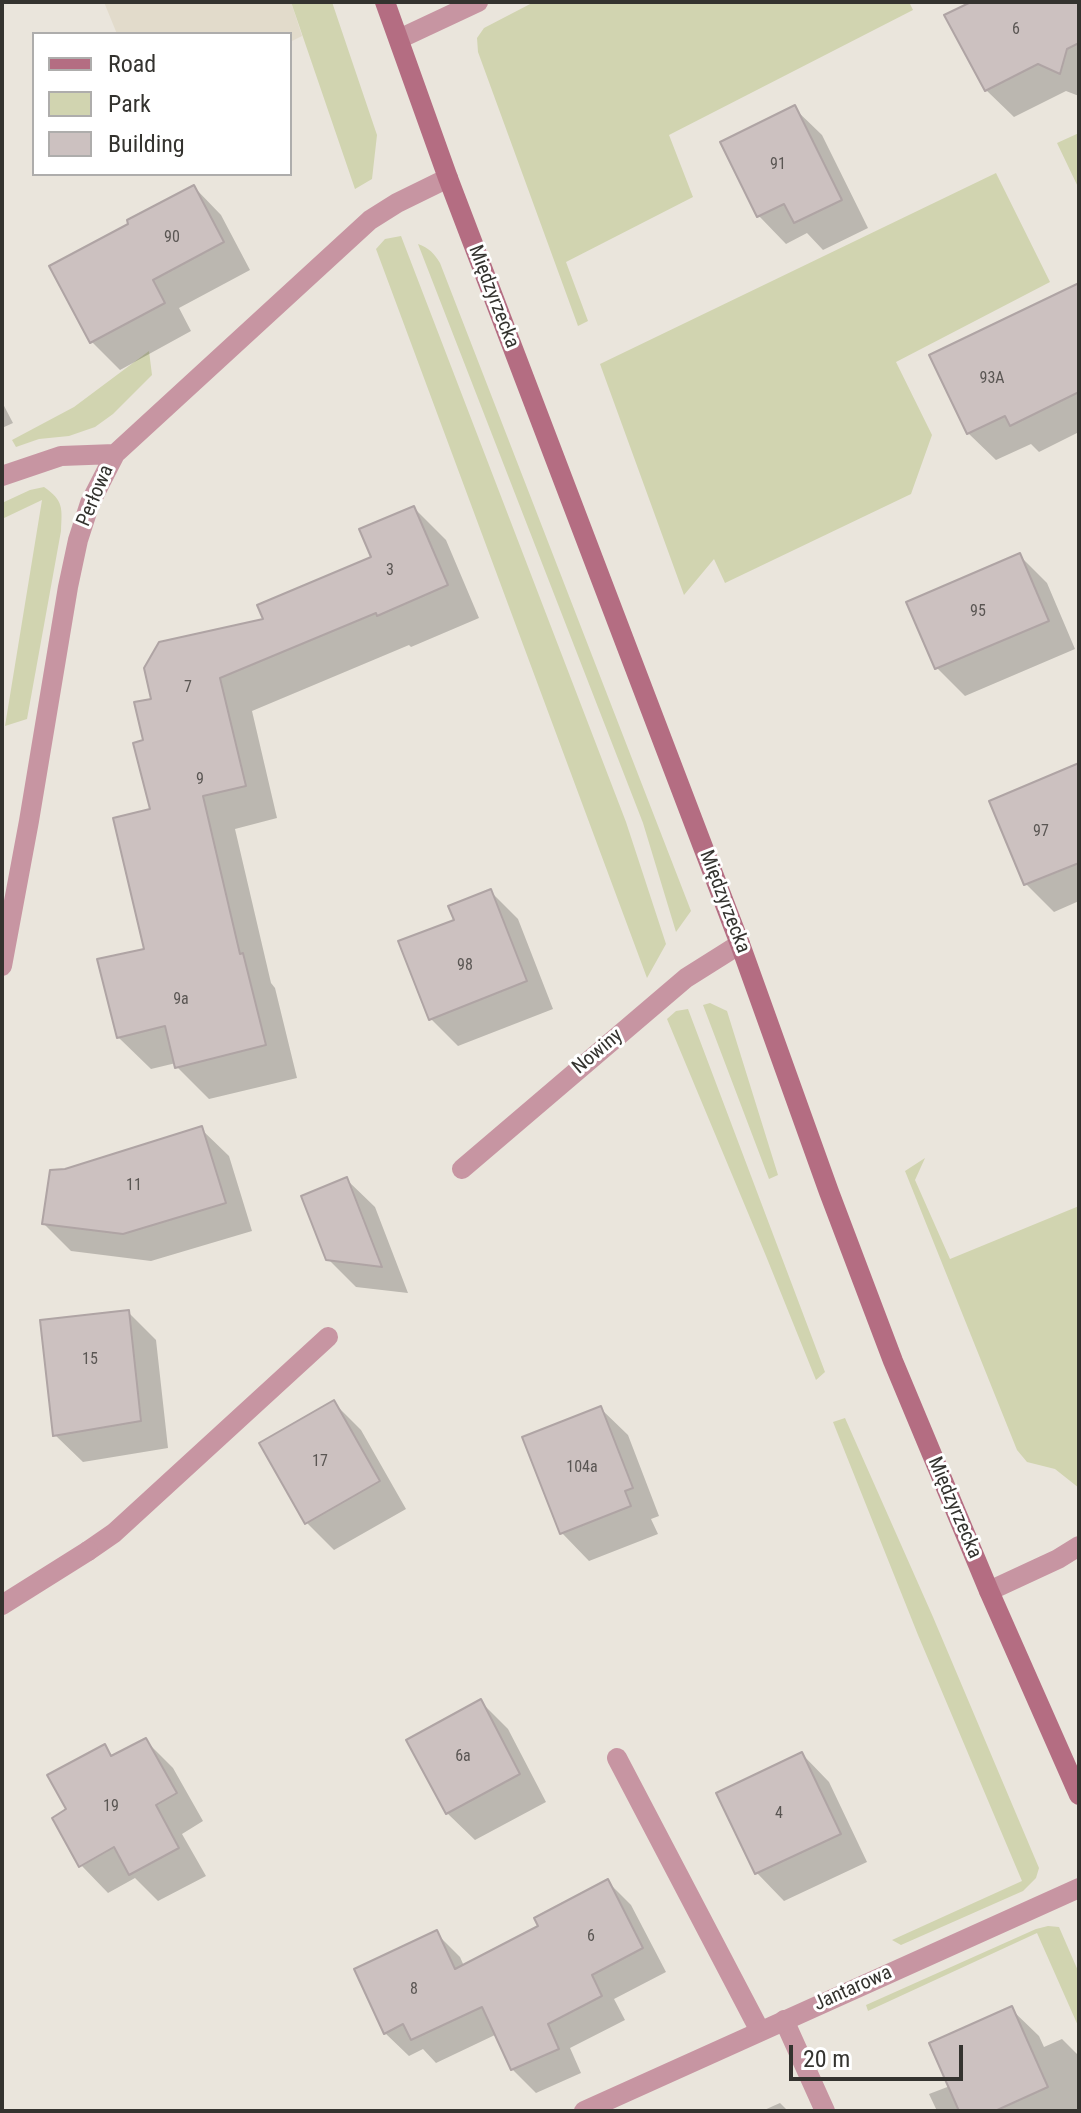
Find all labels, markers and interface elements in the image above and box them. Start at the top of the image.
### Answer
house number: 6 [1012,20,1020,40]
legend [32,32,292,176]
text: Road [108,50,156,78]
text: Park [108,90,151,118]
text: Building [108,130,185,158]
house number: 91 [770,155,786,175]
house number: 90 [164,228,180,248]
street label: Międzyrzecka [462,242,524,352]
house number: 93A [979,369,1005,389]
street label: Perłowa [72,462,120,530]
house number: 3 [386,561,394,581]
house number: 95 [970,602,986,622]
house number: 7 [184,678,192,698]
house number: 9 [196,770,204,790]
house number: 97 [1033,822,1049,842]
street label: Międzyrzecka [693,847,755,957]
house number: 98 [457,956,473,976]
house number: 9a [173,990,189,1010]
street label: Nowiny [568,1024,628,1080]
house number: 11 [126,1176,142,1196]
house number: 15 [82,1350,98,1370]
house number: 17 [312,1452,328,1472]
street label: Międzyrzecka [922,1454,986,1562]
house number: 104a [566,1458,598,1478]
house number: 6a [455,1747,471,1767]
house number: 19 [103,1797,119,1817]
house number: 4 [775,1804,783,1824]
house number: 6 [587,1927,595,1947]
street label: Jantarowa [810,1961,896,2017]
house number: 8 [410,1980,418,2000]
scale bar [793,2029,967,2079]
text: 20 m [803,2045,850,2073]

